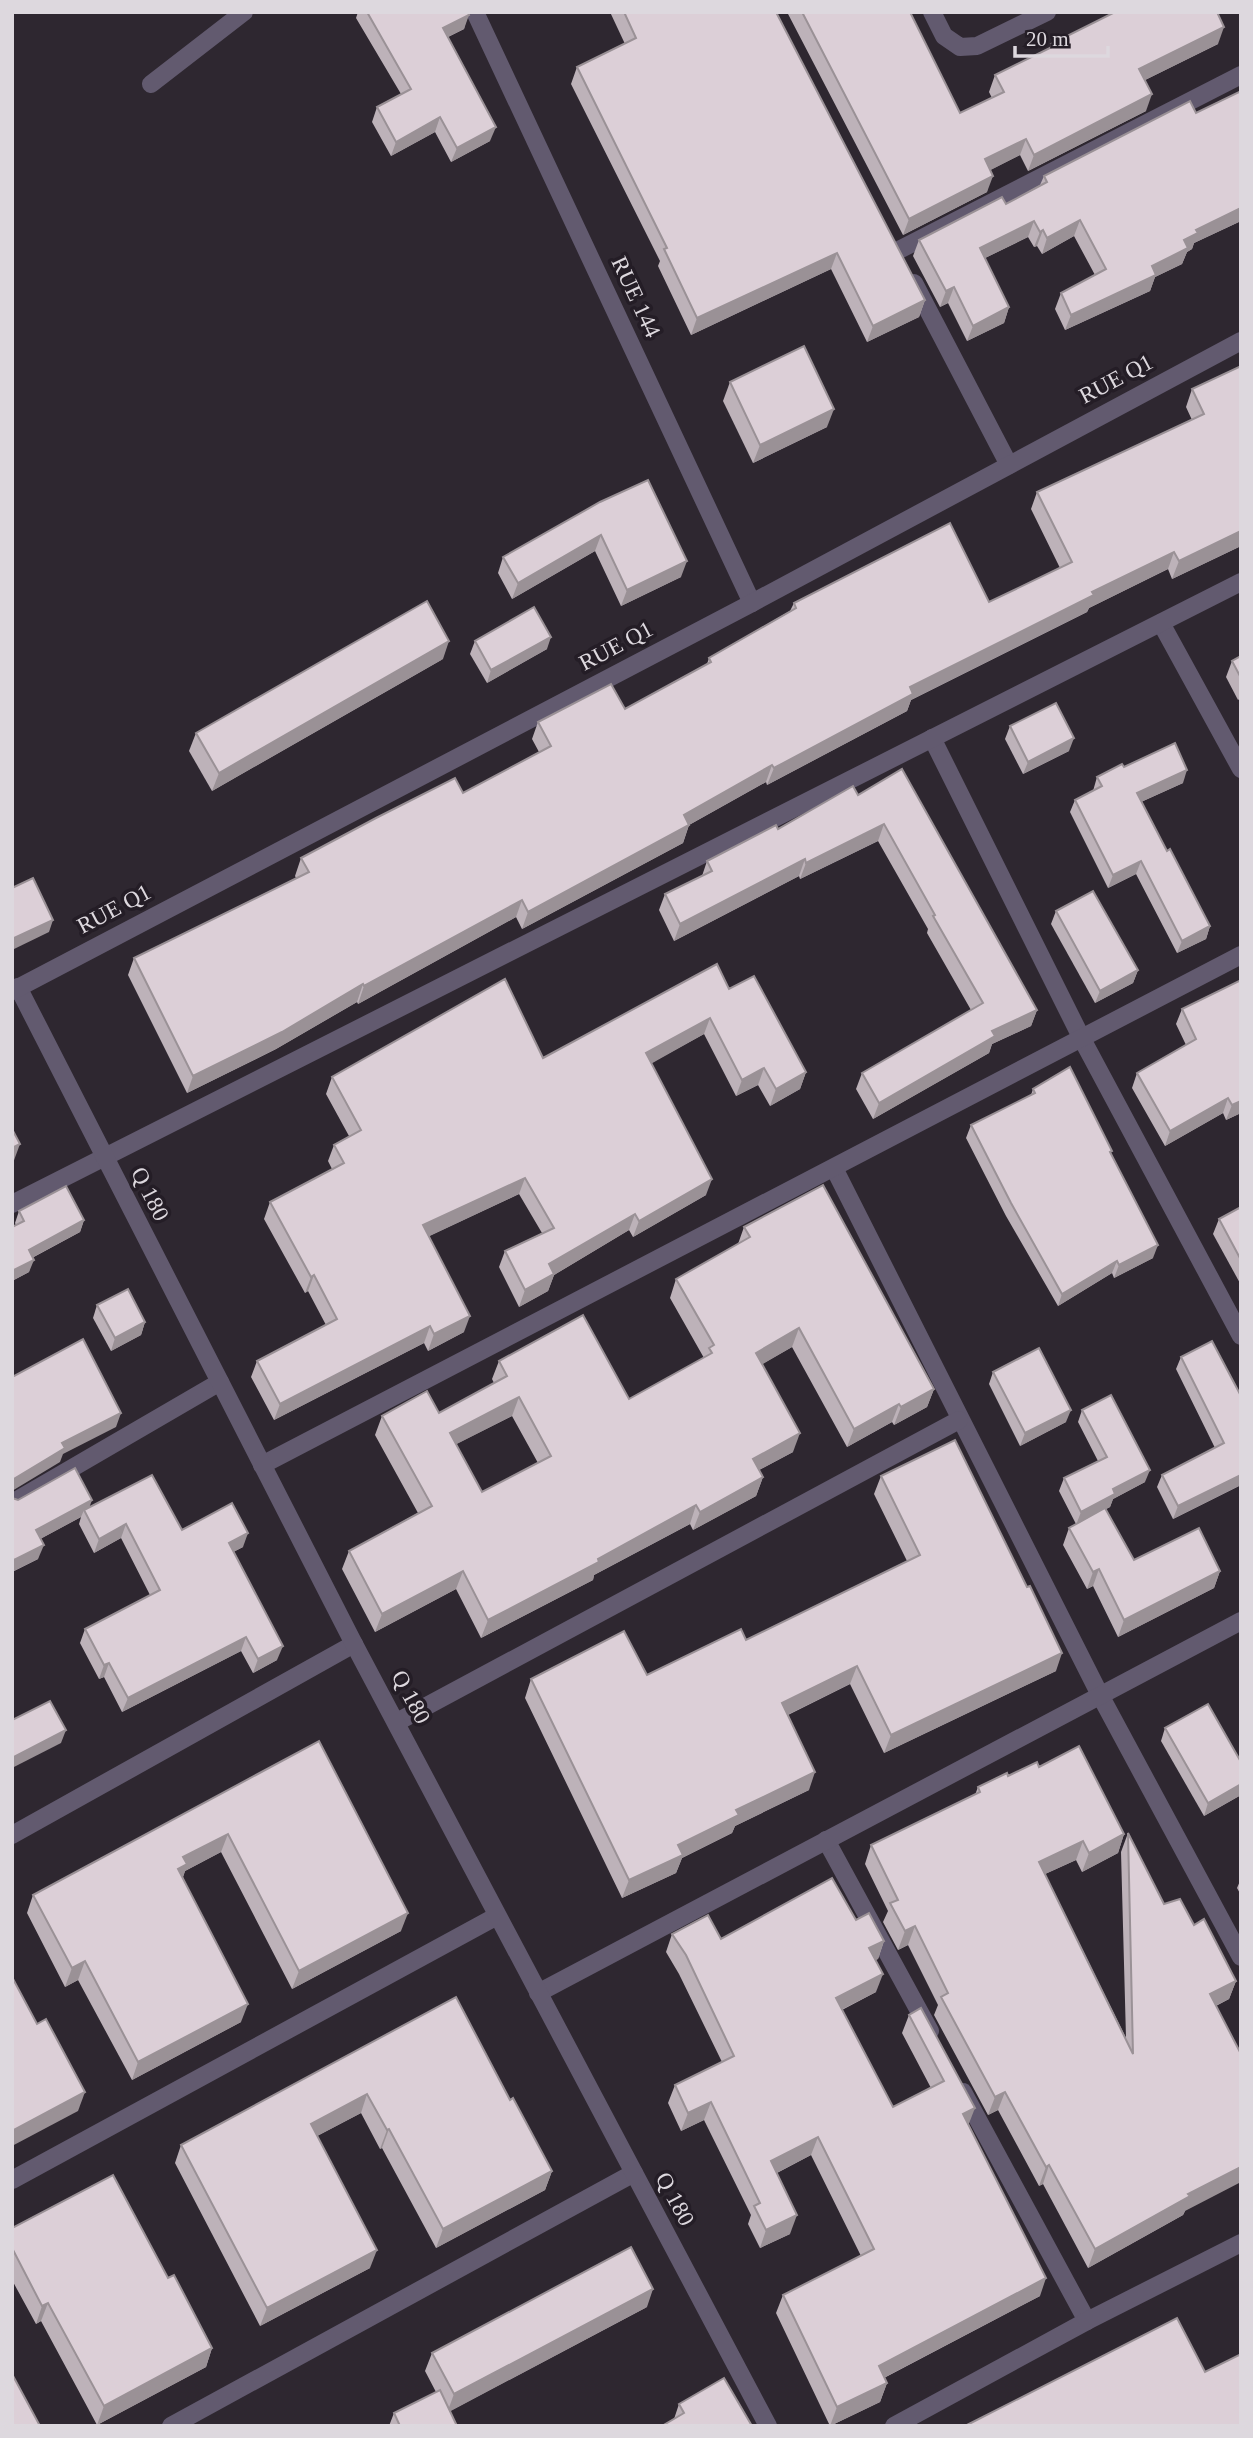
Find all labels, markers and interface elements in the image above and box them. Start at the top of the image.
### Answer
scale bar [1015,14,1108,58]
text: 20 m [1026,27,1069,51]
street label: RUE 144 [606,253,666,342]
street label: RUE Q1 [1075,349,1157,409]
street label: RUE Q1 [575,616,657,676]
street label: RUE Q1 [73,879,155,939]
street label: Q 180 [126,1163,174,1225]
street label: Q 180 [387,1666,435,1728]
street label: Q 180 [651,2168,699,2230]

